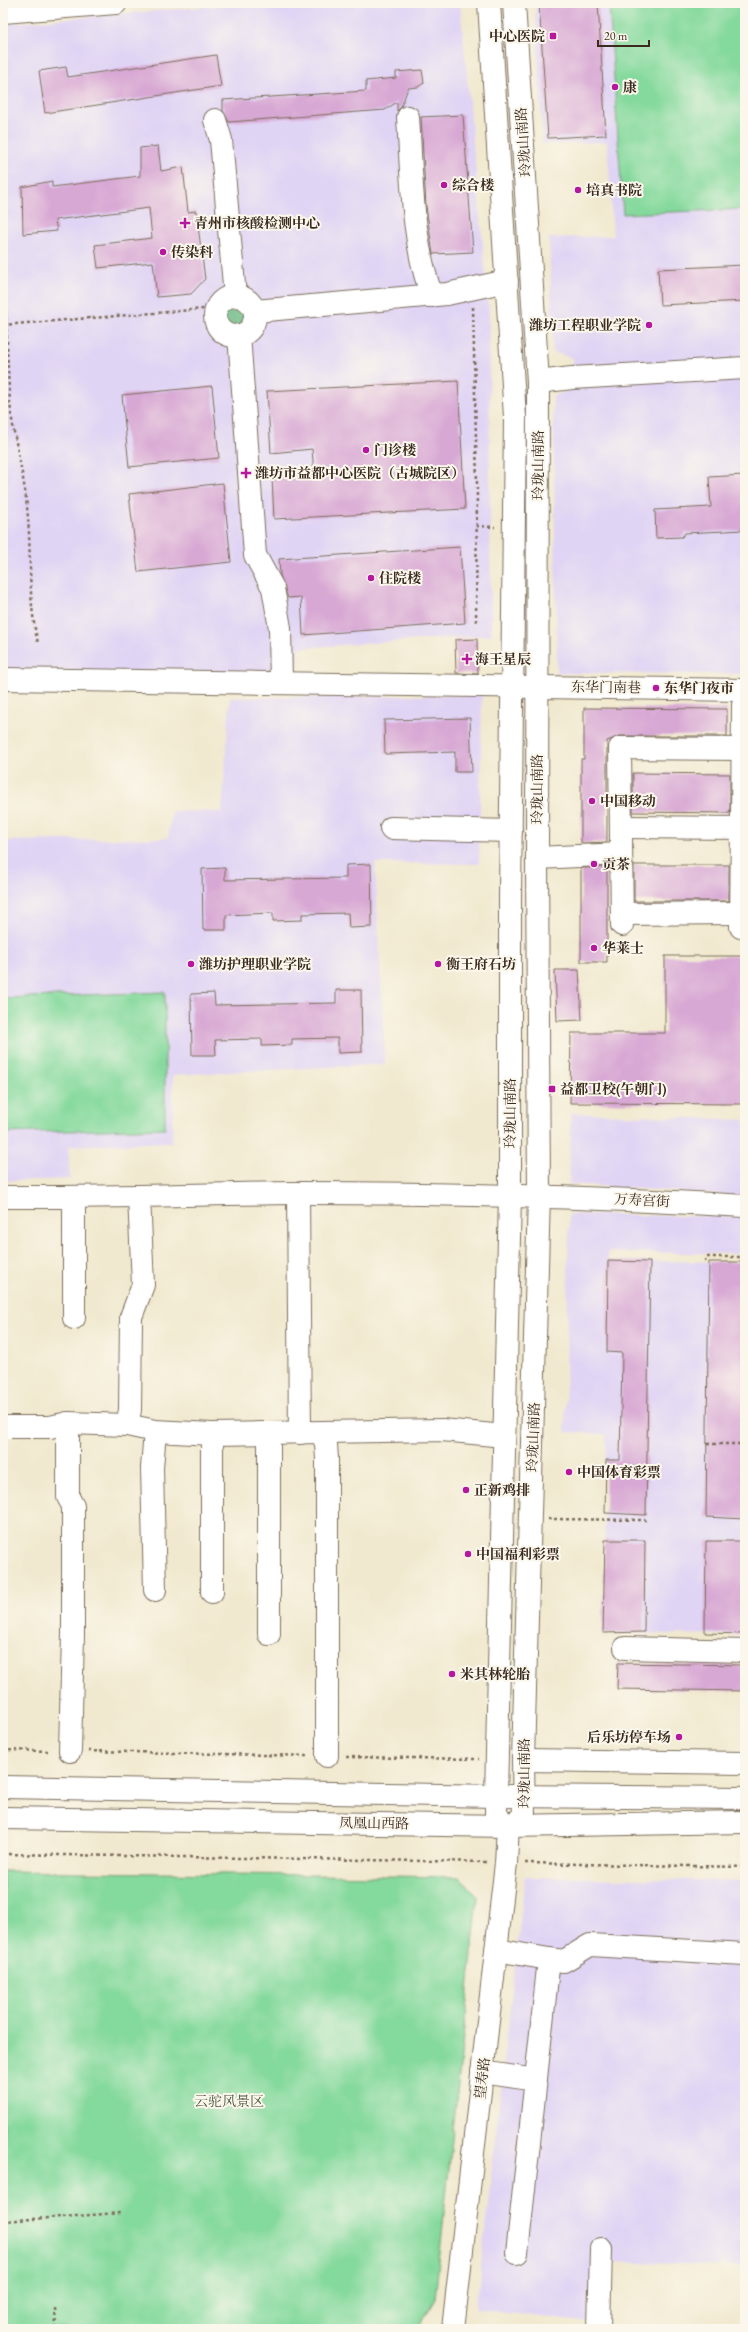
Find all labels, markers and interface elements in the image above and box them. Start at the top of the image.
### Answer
scale bar [598,22,649,48]
place label: 中心医院 [489,27,545,45]
text: 20 m [604,28,628,44]
marker: 中心医院 [548,31,558,41]
place label: 康 [623,78,637,96]
marker: 康 [610,82,620,92]
street label: 玲珑山南路 [512,106,534,178]
place label: 综合楼 [452,176,494,194]
marker: 综合楼 [439,180,449,190]
place label: 培真书院 [586,181,642,199]
marker: 培真书院 [573,185,583,195]
place label: 青州市核酸检测中心 [194,214,320,232]
marker: 青州市核酸检测中心 [179,217,191,229]
place label: 传染科 [171,243,214,261]
marker: 传染科 [158,247,168,257]
place label: 潍坊工程职业学院 [529,316,641,334]
marker: 潍坊工程职业学院 [644,320,654,330]
street label: 玲珑山南路 [529,430,547,500]
place label: 门诊楼 [374,441,416,459]
marker: 门诊楼 [361,445,371,455]
place label: 潍坊市益都中心医院（古城院区） [255,464,465,482]
marker: 潍坊市益都中心医院（古城院区） [240,467,252,479]
place label: 住院楼 [379,569,421,587]
marker: 住院楼 [366,573,376,583]
place label: 海王星辰 [475,650,531,668]
marker: 海王星辰 [462,654,472,664]
street label: 东华门南巷 [571,677,641,697]
place label: 东华门夜市 [664,679,734,697]
marker: 东华门夜市 [651,683,661,693]
street label: 玲珑山南路 [528,754,546,824]
place label: 中国移动 [600,792,656,810]
marker: 中国移动 [587,796,597,806]
place label: 贡茶 [602,855,630,873]
marker: 贡茶 [589,859,599,869]
place label: 华莱士 [602,939,644,957]
marker: 华莱士 [589,943,599,953]
place label: 潍坊护理职业学院 [199,955,311,973]
place label: 衡王府石坊 [446,955,516,973]
marker: 潍坊护理职业学院 [186,959,196,969]
marker: 衡王府石坊 [433,959,443,969]
street label: 玲珑山南路 [501,1078,519,1148]
place label: 益都卫校(午朝门) [560,1080,667,1098]
marker: 益都卫校(午朝门) [547,1084,557,1094]
street label: 万寿宫街 [614,1190,670,1210]
street label: 玲珑山南路 [523,1402,543,1472]
place label: 中国体育彩票 [577,1463,661,1481]
marker: 中国体育彩票 [564,1467,574,1477]
place label: 正新鸡排 [474,1481,530,1499]
marker: 正新鸡排 [461,1485,471,1495]
place label: 中国福利彩票 [476,1545,560,1563]
marker: 中国福利彩票 [463,1549,473,1559]
place label: 米其林轮胎 [460,1665,530,1683]
marker: 米其林轮胎 [447,1669,457,1679]
place label: 后乐坊停车场 [587,1728,671,1746]
marker: 后乐坊停车场 [674,1732,684,1742]
street label: 玲珑山南路 [515,1738,533,1808]
street label: 凤凰山西路 [339,1813,409,1833]
street label: 望寿路 [471,2056,493,2100]
park label: 云驼风景区 [194,2092,264,2110]

